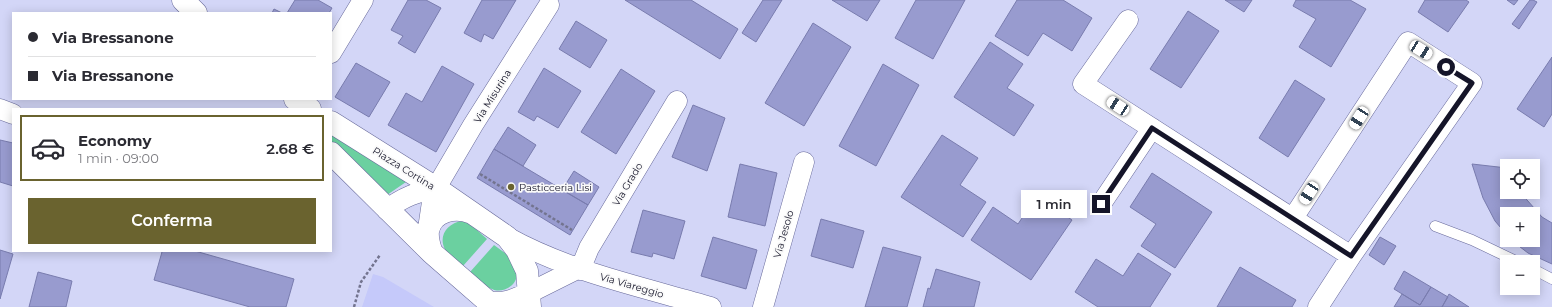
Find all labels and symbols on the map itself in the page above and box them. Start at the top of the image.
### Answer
car [1408,39,1434,61]
route start [1437,58,1455,76]
street label: Via Misurina [471,67,514,126]
car [1105,94,1131,118]
car [1347,105,1371,131]
street label: Piazza Cortina [370,144,437,193]
street label: Via Grado [609,160,645,208]
car [1297,180,1321,206]
place label: Pasticceria Lisi [519,181,592,194]
marker: Pasticceria Lisi [506,182,516,192]
callout: 1 min [1021,190,1087,218]
route end [1092,195,1110,213]
street label: Via Jesolo [770,209,797,260]
street label: Via Viareggio [598,270,665,301]

